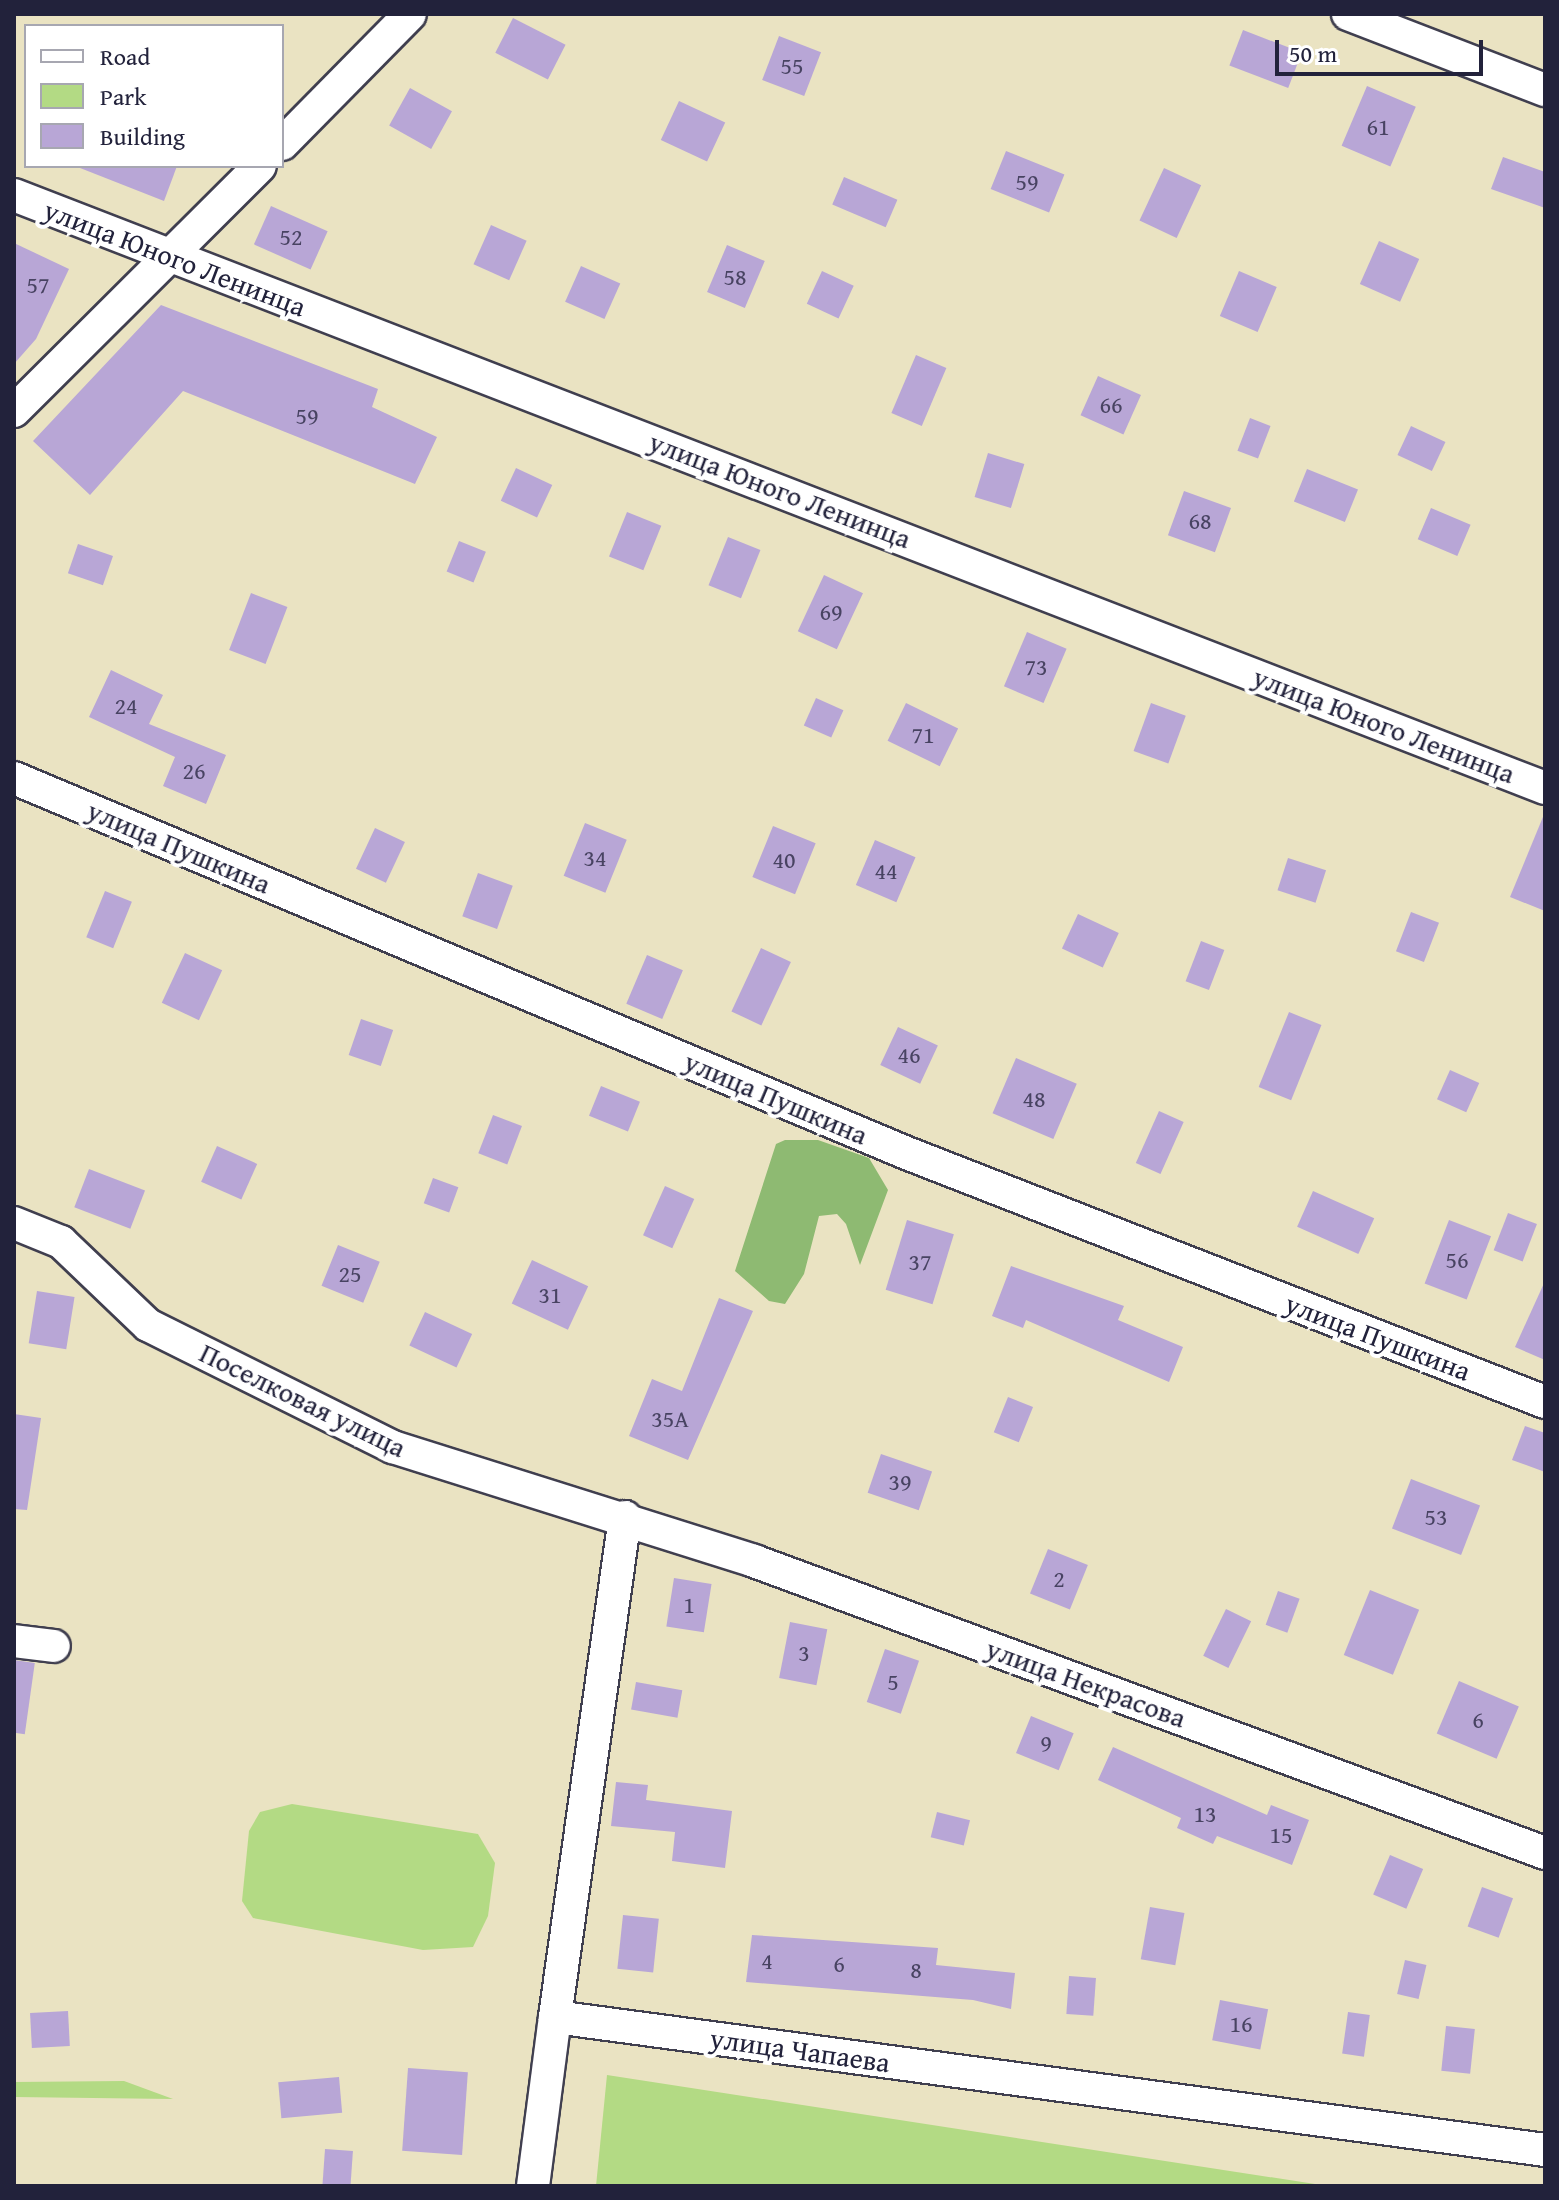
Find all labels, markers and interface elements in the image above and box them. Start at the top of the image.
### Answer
legend [24,24,284,168]
scale bar [1279,24,1487,74]
text: 50 m [1289,36,1337,71]
text: Road [100,39,150,74]
house number: 55 [780,52,804,80]
text: Park [100,79,146,114]
house number: 61 [1366,113,1390,141]
text: Building [100,119,185,154]
house number: 59 [1015,168,1039,196]
street label: улица Юного Ленинца [39,193,311,323]
house number: 52 [279,223,303,251]
house number: 58 [723,263,747,291]
house number: 57 [26,271,50,299]
house number: 66 [1099,391,1123,419]
house number: 59 [295,402,319,430]
street label: улица Юного Ленинца [644,425,916,555]
house number: 68 [1188,507,1212,535]
house number: 69 [819,598,843,626]
house number: 73 [1024,653,1048,681]
street label: улица Юного Ленинца [1248,660,1520,790]
house number: 24 [114,692,138,720]
house number: 71 [911,721,935,749]
house number: 26 [182,757,206,785]
street label: улица Пушкина [82,793,276,901]
house number: 34 [583,844,607,872]
house number: 40 [772,846,796,874]
house number: 44 [874,857,898,885]
house number: 46 [897,1041,921,1069]
street label: улица Пушкина [679,1044,873,1152]
house number: 48 [1022,1085,1046,1113]
house number: 56 [1445,1246,1469,1274]
house number: 37 [908,1248,932,1276]
house number: 25 [338,1260,362,1288]
house number: 31 [538,1281,562,1309]
street label: улица Пушкина [1280,1286,1476,1388]
street label: Поселковая улица [194,1336,412,1464]
house number: 35А [651,1405,689,1433]
house number: 39 [888,1468,912,1496]
house number: 53 [1424,1503,1448,1531]
house number: 2 [1053,1565,1065,1593]
house number: 1 [683,1591,695,1619]
street label: улица Некрасова [981,1631,1191,1735]
house number: 3 [798,1639,810,1667]
house number: 5 [887,1668,899,1696]
house number: 6 [1472,1706,1484,1734]
house number: 9 [1040,1729,1052,1757]
house number: 13 [1193,1800,1217,1828]
house number: 15 [1269,1821,1293,1849]
house number: 4 [761,1947,773,1975]
house number: 6 [833,1950,845,1978]
house number: 8 [910,1956,922,1984]
house number: 16 [1229,2010,1253,2038]
street label: улица Чапаева [708,2021,892,2079]

